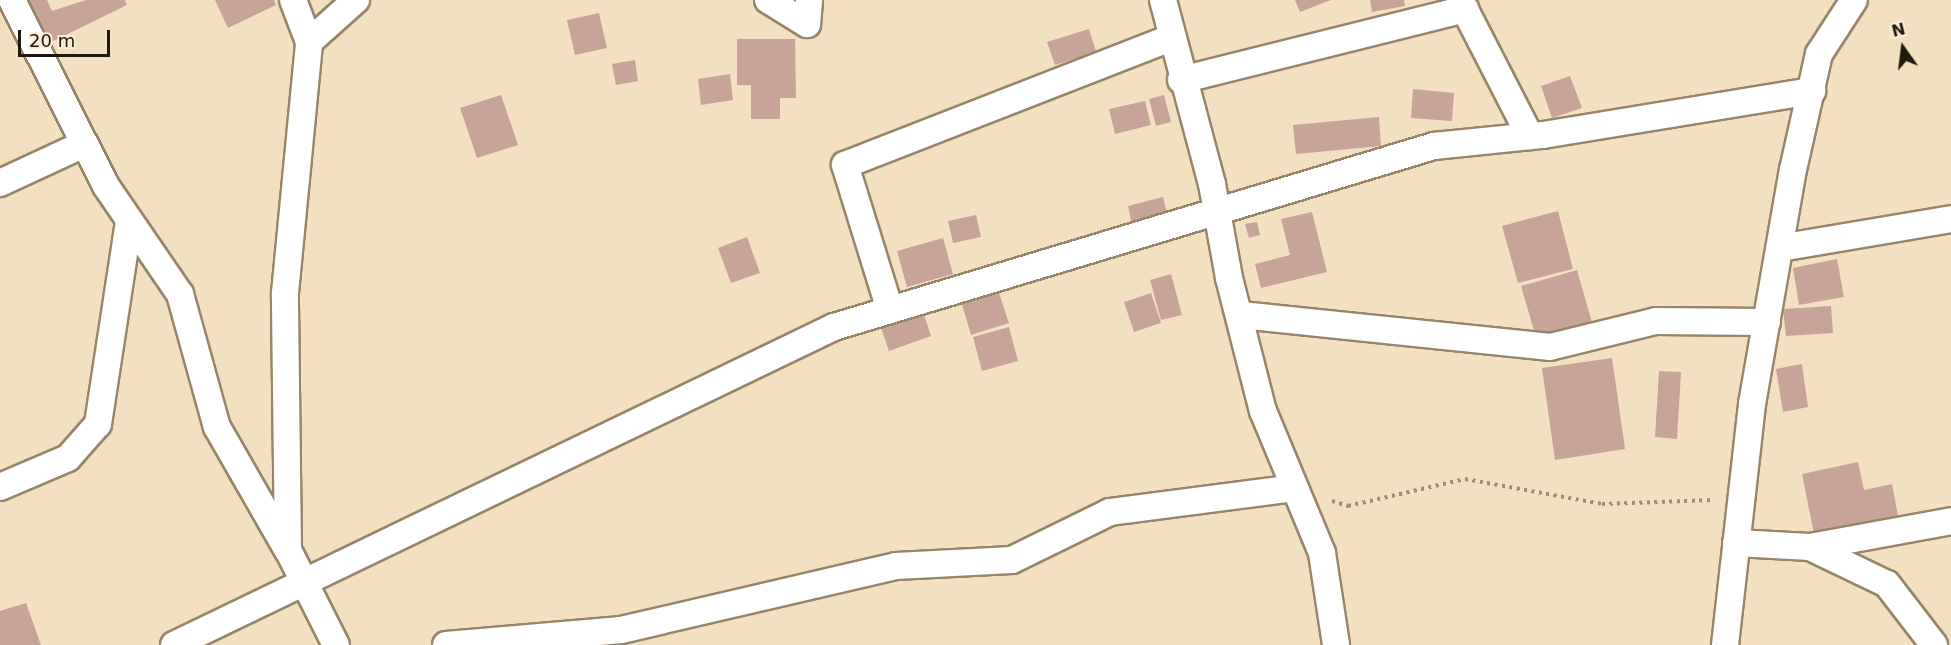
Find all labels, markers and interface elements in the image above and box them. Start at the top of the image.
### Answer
scale bar [21,18,112,56]
north arrow [1873,18,1933,78]
text: N [1890,19,1907,41]
text: 20 m [29,30,75,51]

